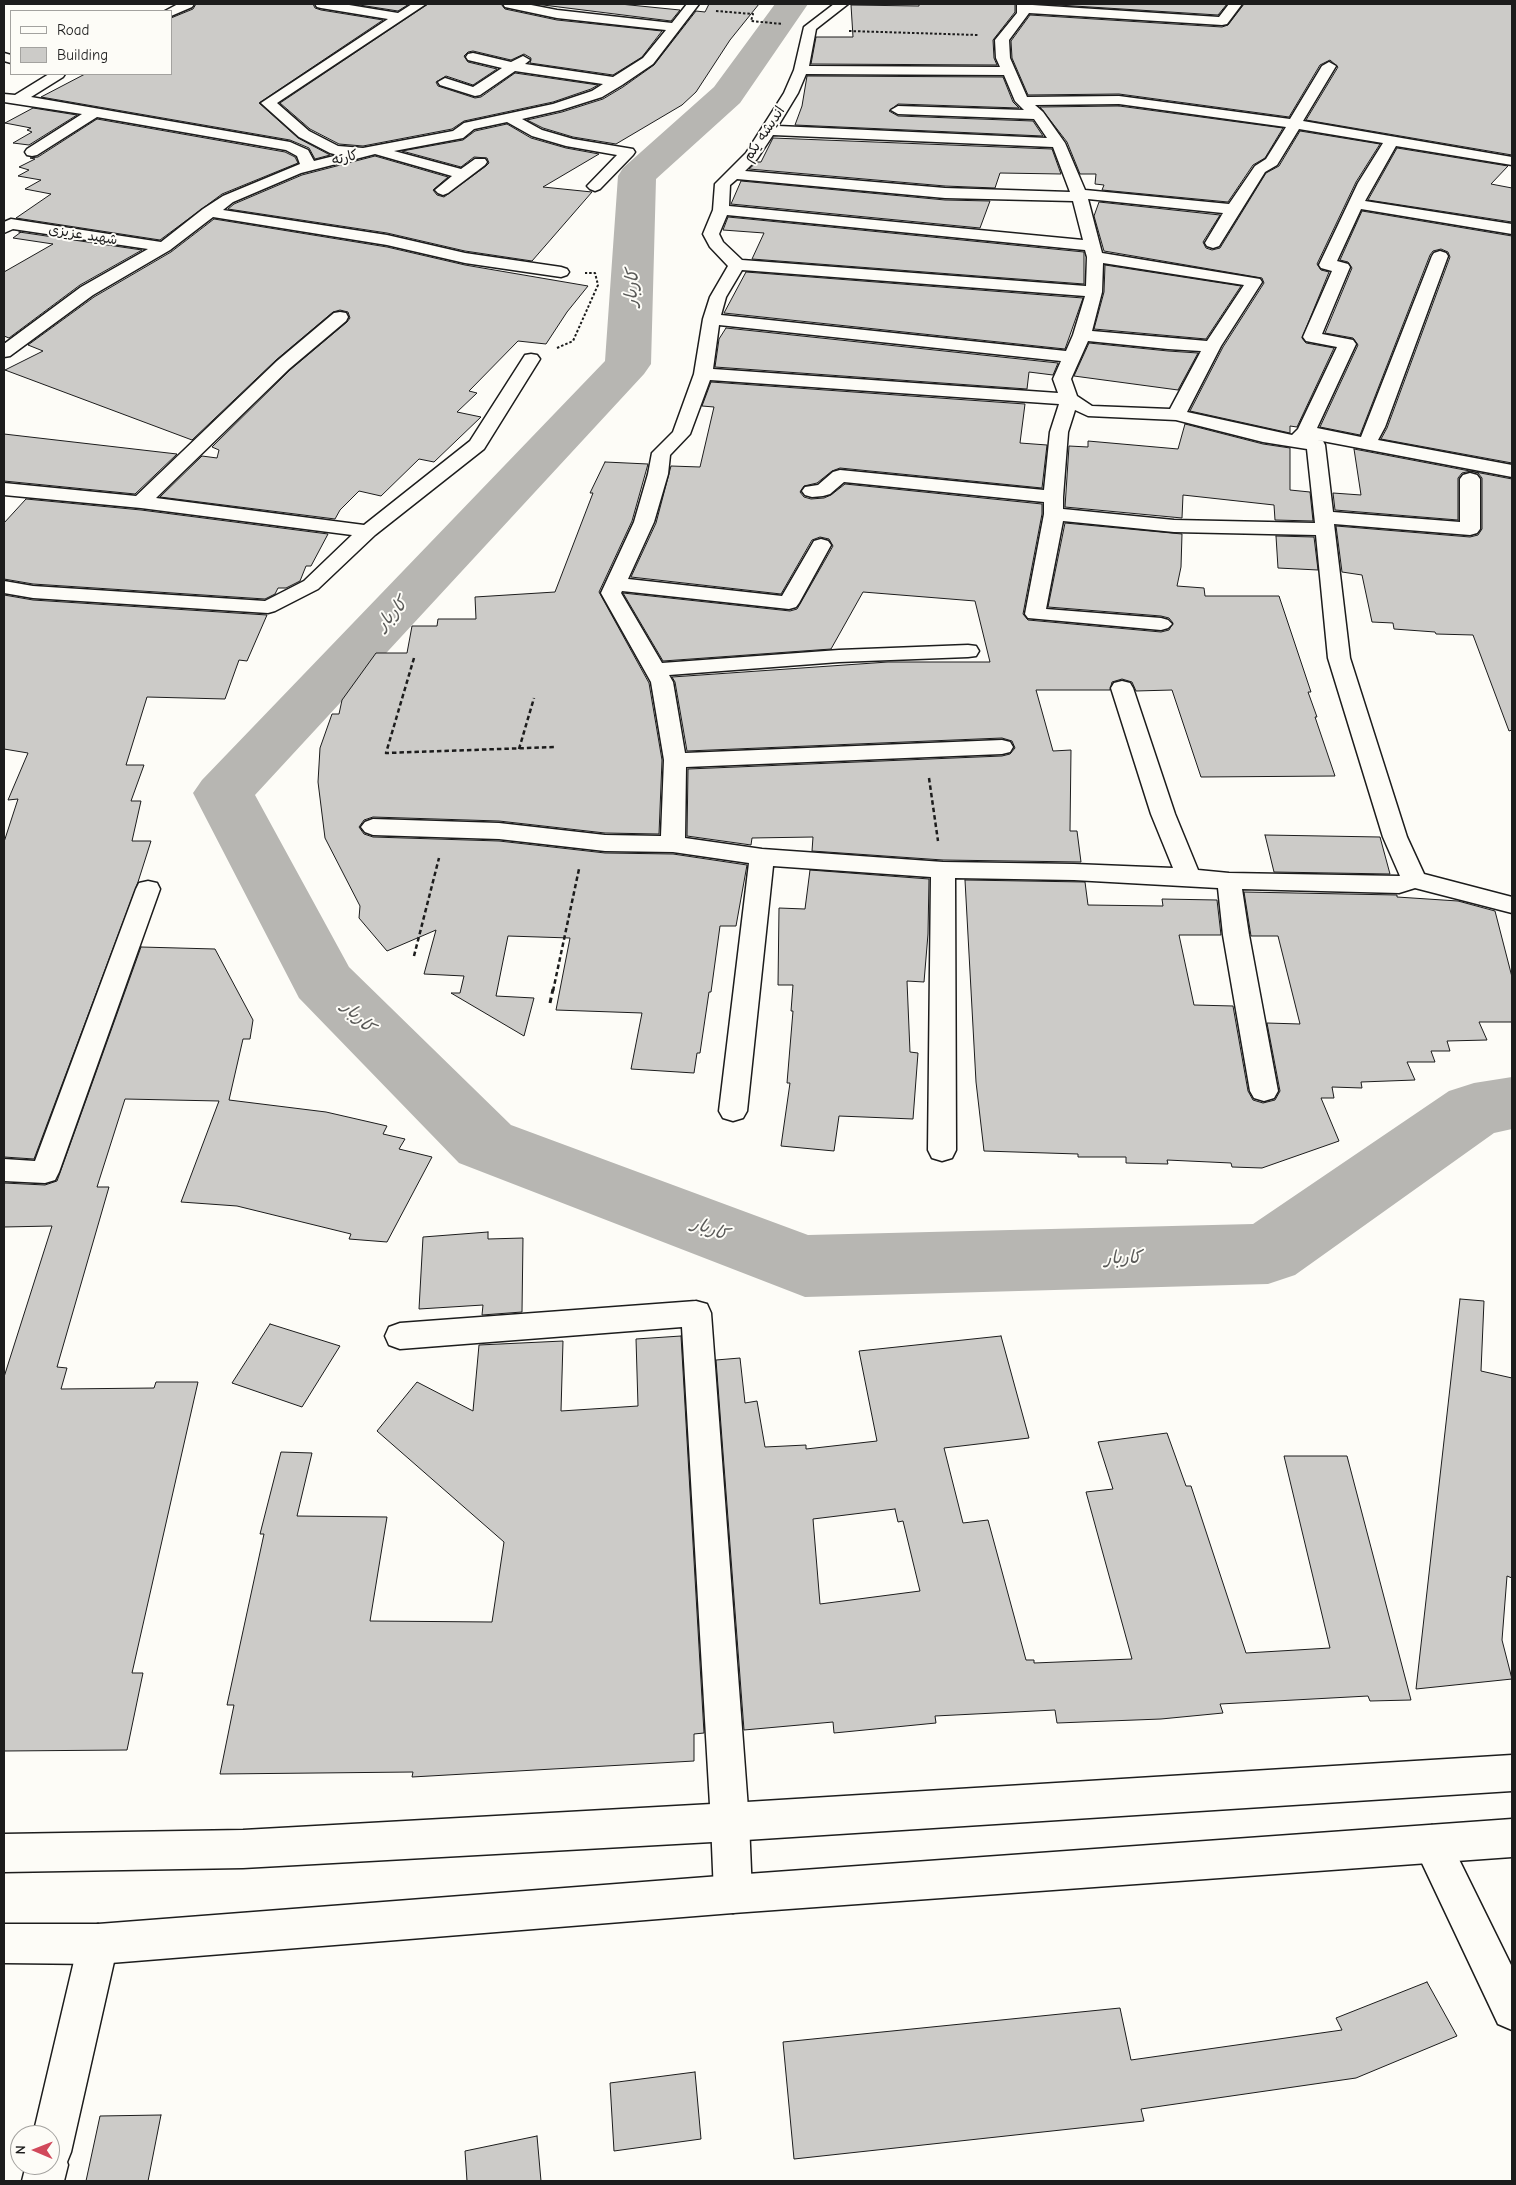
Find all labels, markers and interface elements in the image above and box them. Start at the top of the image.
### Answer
legend [10,10,172,75]
text: Road [57,21,89,39]
text: Building [57,46,108,64]
street label: اندیشه یکم [739,103,789,165]
street label: کارته [330,147,360,169]
street label: شهید عزیزی [47,221,119,249]
water label: کاربار [620,269,644,307]
water label: کاربار [372,593,412,635]
water label: کاربار [337,996,379,1038]
water label: کاربار [689,1212,731,1246]
water label: کاربار [1104,1247,1142,1269]
north arrow [10,2125,60,2175]
text: N [12,2145,29,2154]

